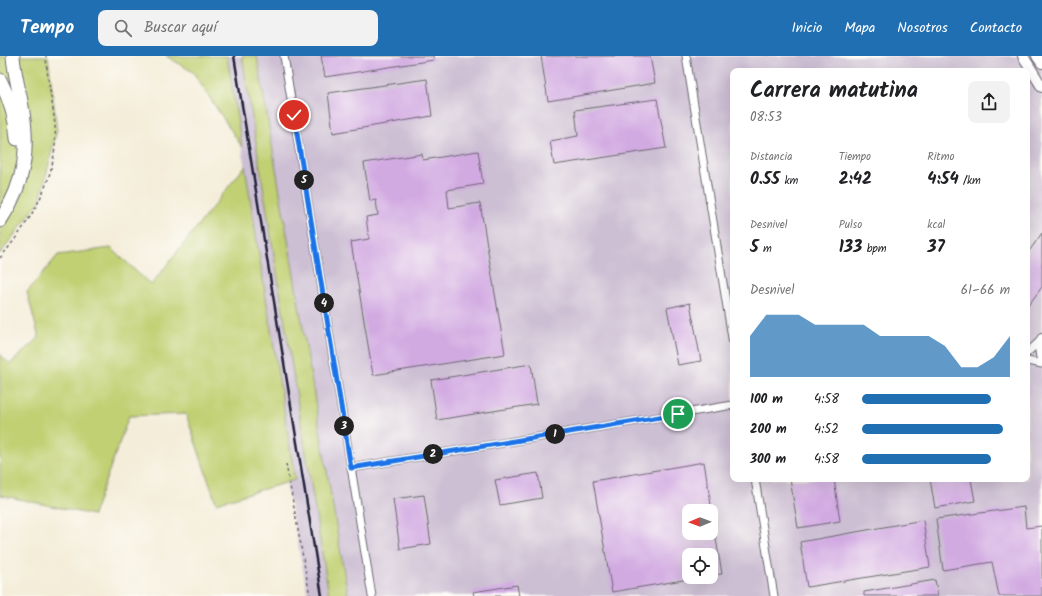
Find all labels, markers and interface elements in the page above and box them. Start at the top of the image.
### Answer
search box [98,10,378,46]
text: Tempo [20,13,74,43]
text: Buscar aquí [144,16,217,40]
icon: search [112,17,134,39]
text: Inicio [791,17,822,39]
text: Mapa [844,17,875,39]
text: Nosotros [897,17,948,39]
text: Contacto [970,17,1022,39]
text: Carrera matutina [750,74,918,109]
button: share [968,81,1010,123]
pin [277,98,311,132]
icon: check [283,104,305,126]
text: 08:53 [750,107,782,128]
text: Distancia [750,148,792,166]
text: Tiempo [839,148,871,166]
text: Ritmo [927,148,954,166]
text: 0.55 [750,166,780,193]
text: 2:42 [839,166,872,193]
text: 4:54 [927,166,959,193]
pin: 5 [294,170,314,190]
text: 5 [301,171,307,189]
text: km [780,172,798,190]
text: /km [959,172,981,190]
text: Desnivel [750,216,788,234]
text: Pulso [839,216,862,234]
text: kcal [927,216,945,234]
text: 5 [750,234,759,261]
text: 133 [839,234,862,261]
text: 37 [927,234,945,261]
text: m [759,240,772,258]
text: bpm [862,240,887,258]
text: Desnivel [750,280,794,301]
text: 61–66 m [961,280,1010,301]
pin: 4 [314,293,334,313]
text: 4 [321,294,327,312]
text: 100 m [750,389,783,410]
text: 4:58 [814,389,839,410]
pin [661,397,695,431]
icon: arrive [667,403,689,425]
pin: 3 [334,416,354,436]
text: 3 [341,417,347,435]
text: 200 m [750,419,787,440]
text: 4:52 [814,419,839,440]
pin: 1 [545,424,565,444]
text: 1 [553,425,557,443]
pin: 2 [423,444,443,464]
text: 2 [430,445,436,463]
text: 300 m [750,449,786,470]
text: 4:58 [814,449,839,470]
north arrow [682,504,718,540]
map controls [682,504,718,584]
button: locate [682,548,718,584]

